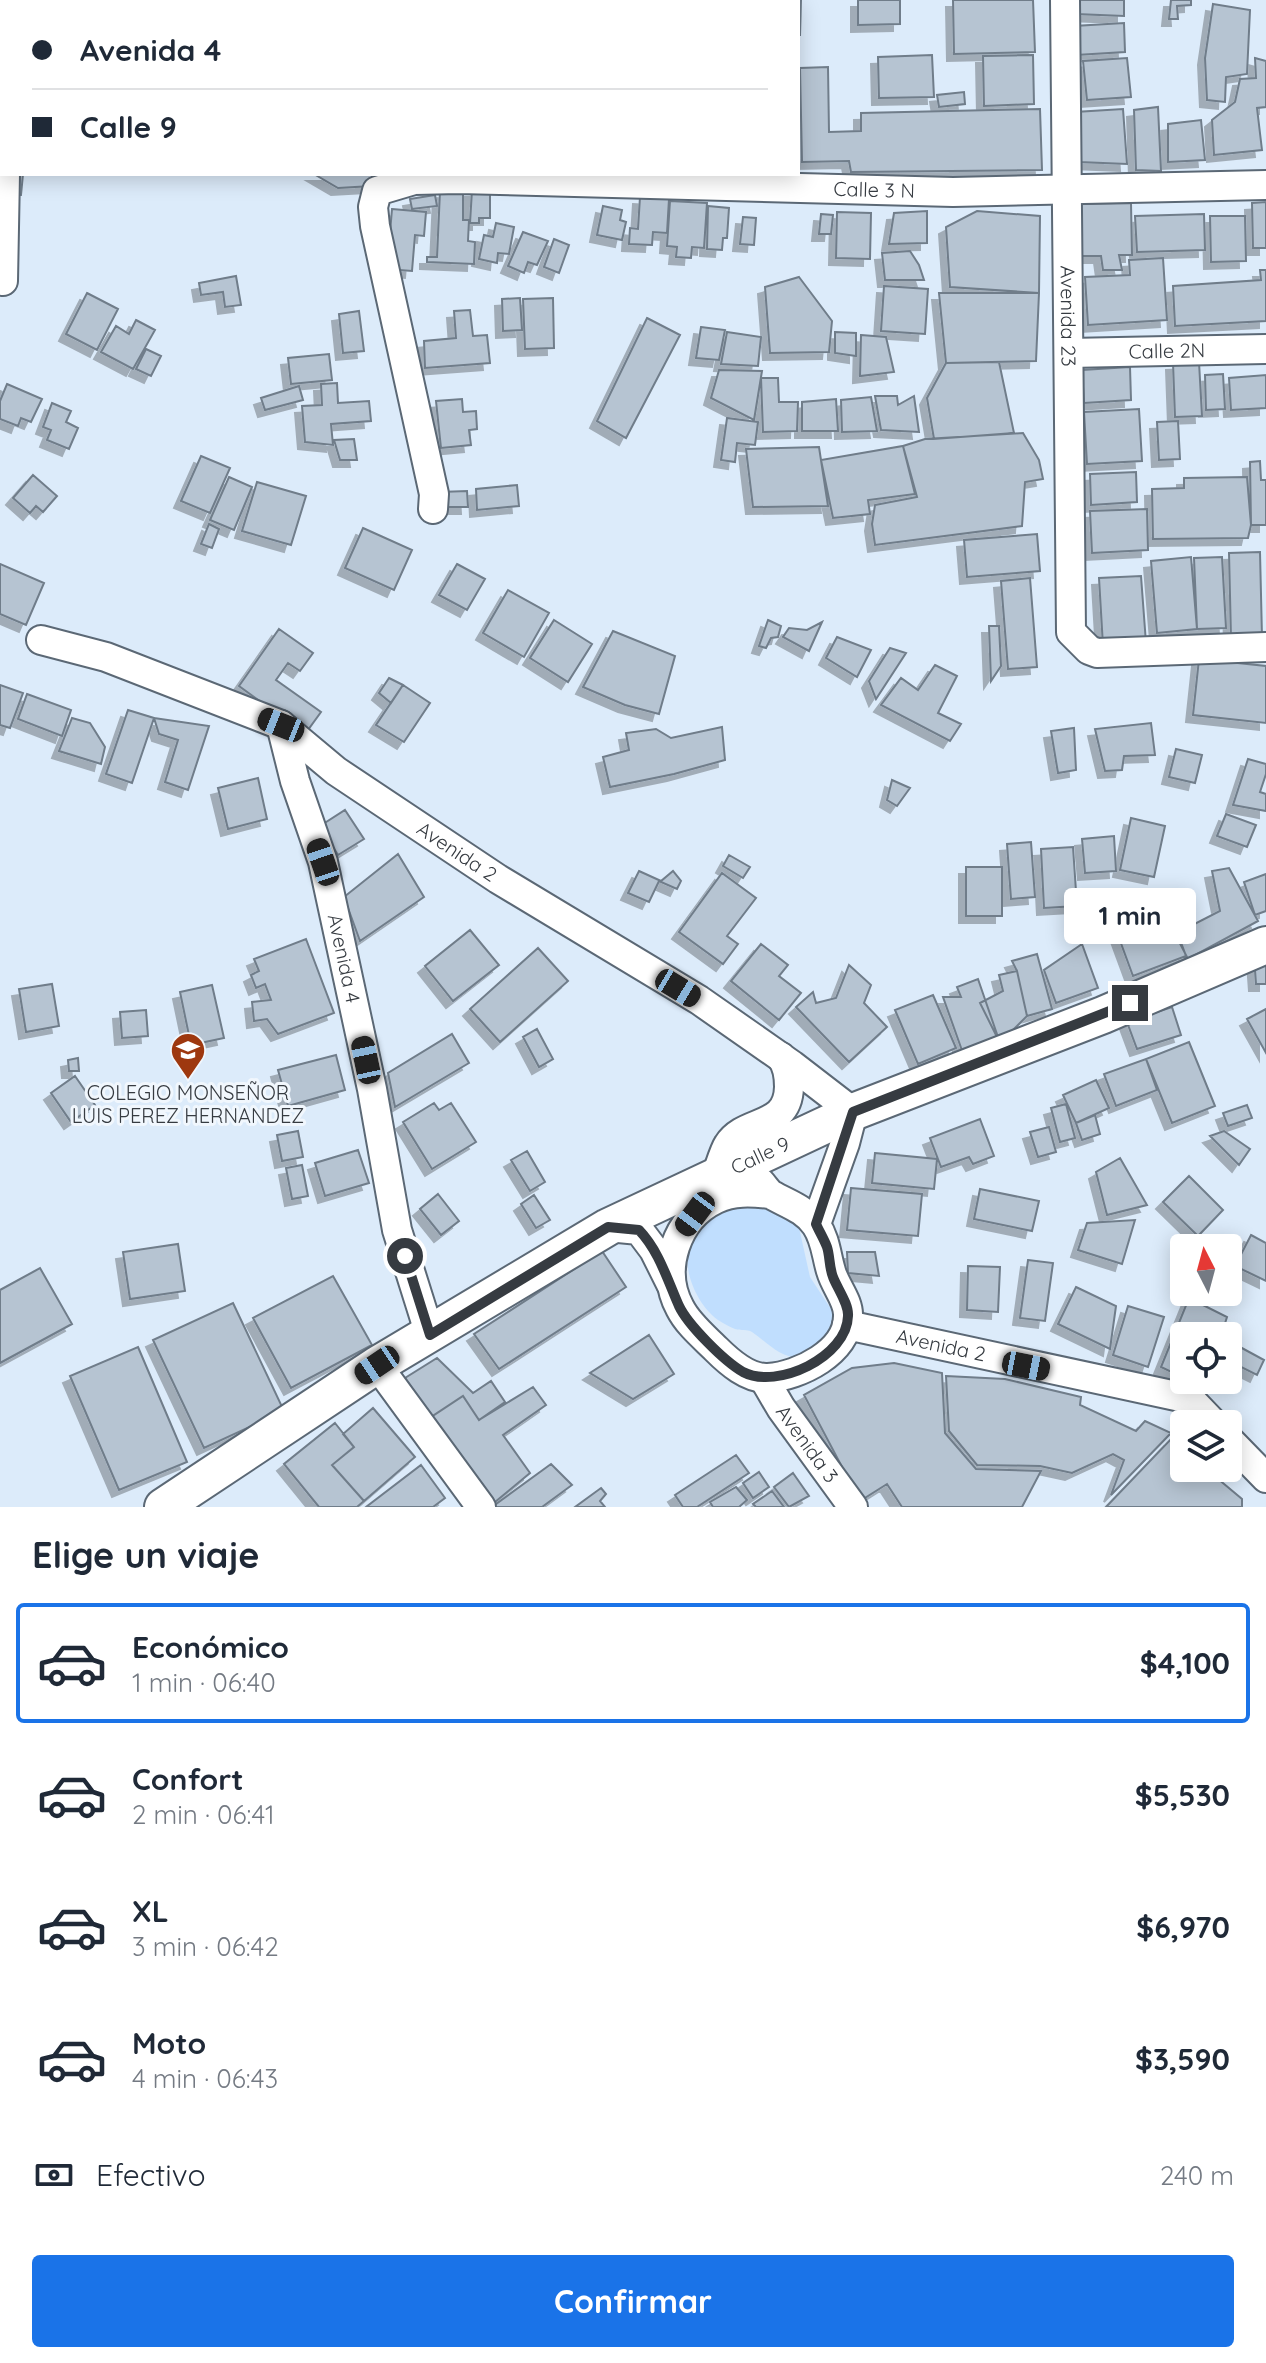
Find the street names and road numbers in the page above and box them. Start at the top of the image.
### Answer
street label: Calle 3 N [833,176,915,203]
street label: Avenida 23 [1056,265,1081,367]
street label: Calle 2N [1128,337,1206,364]
street label: Avenida 2 [413,816,502,887]
street label: Avenida 4 [323,911,366,1005]
street label: Calle 9 [727,1131,793,1180]
street label: Avenida 2 [894,1323,988,1367]
street label: Avenida 3 [771,1400,844,1487]

